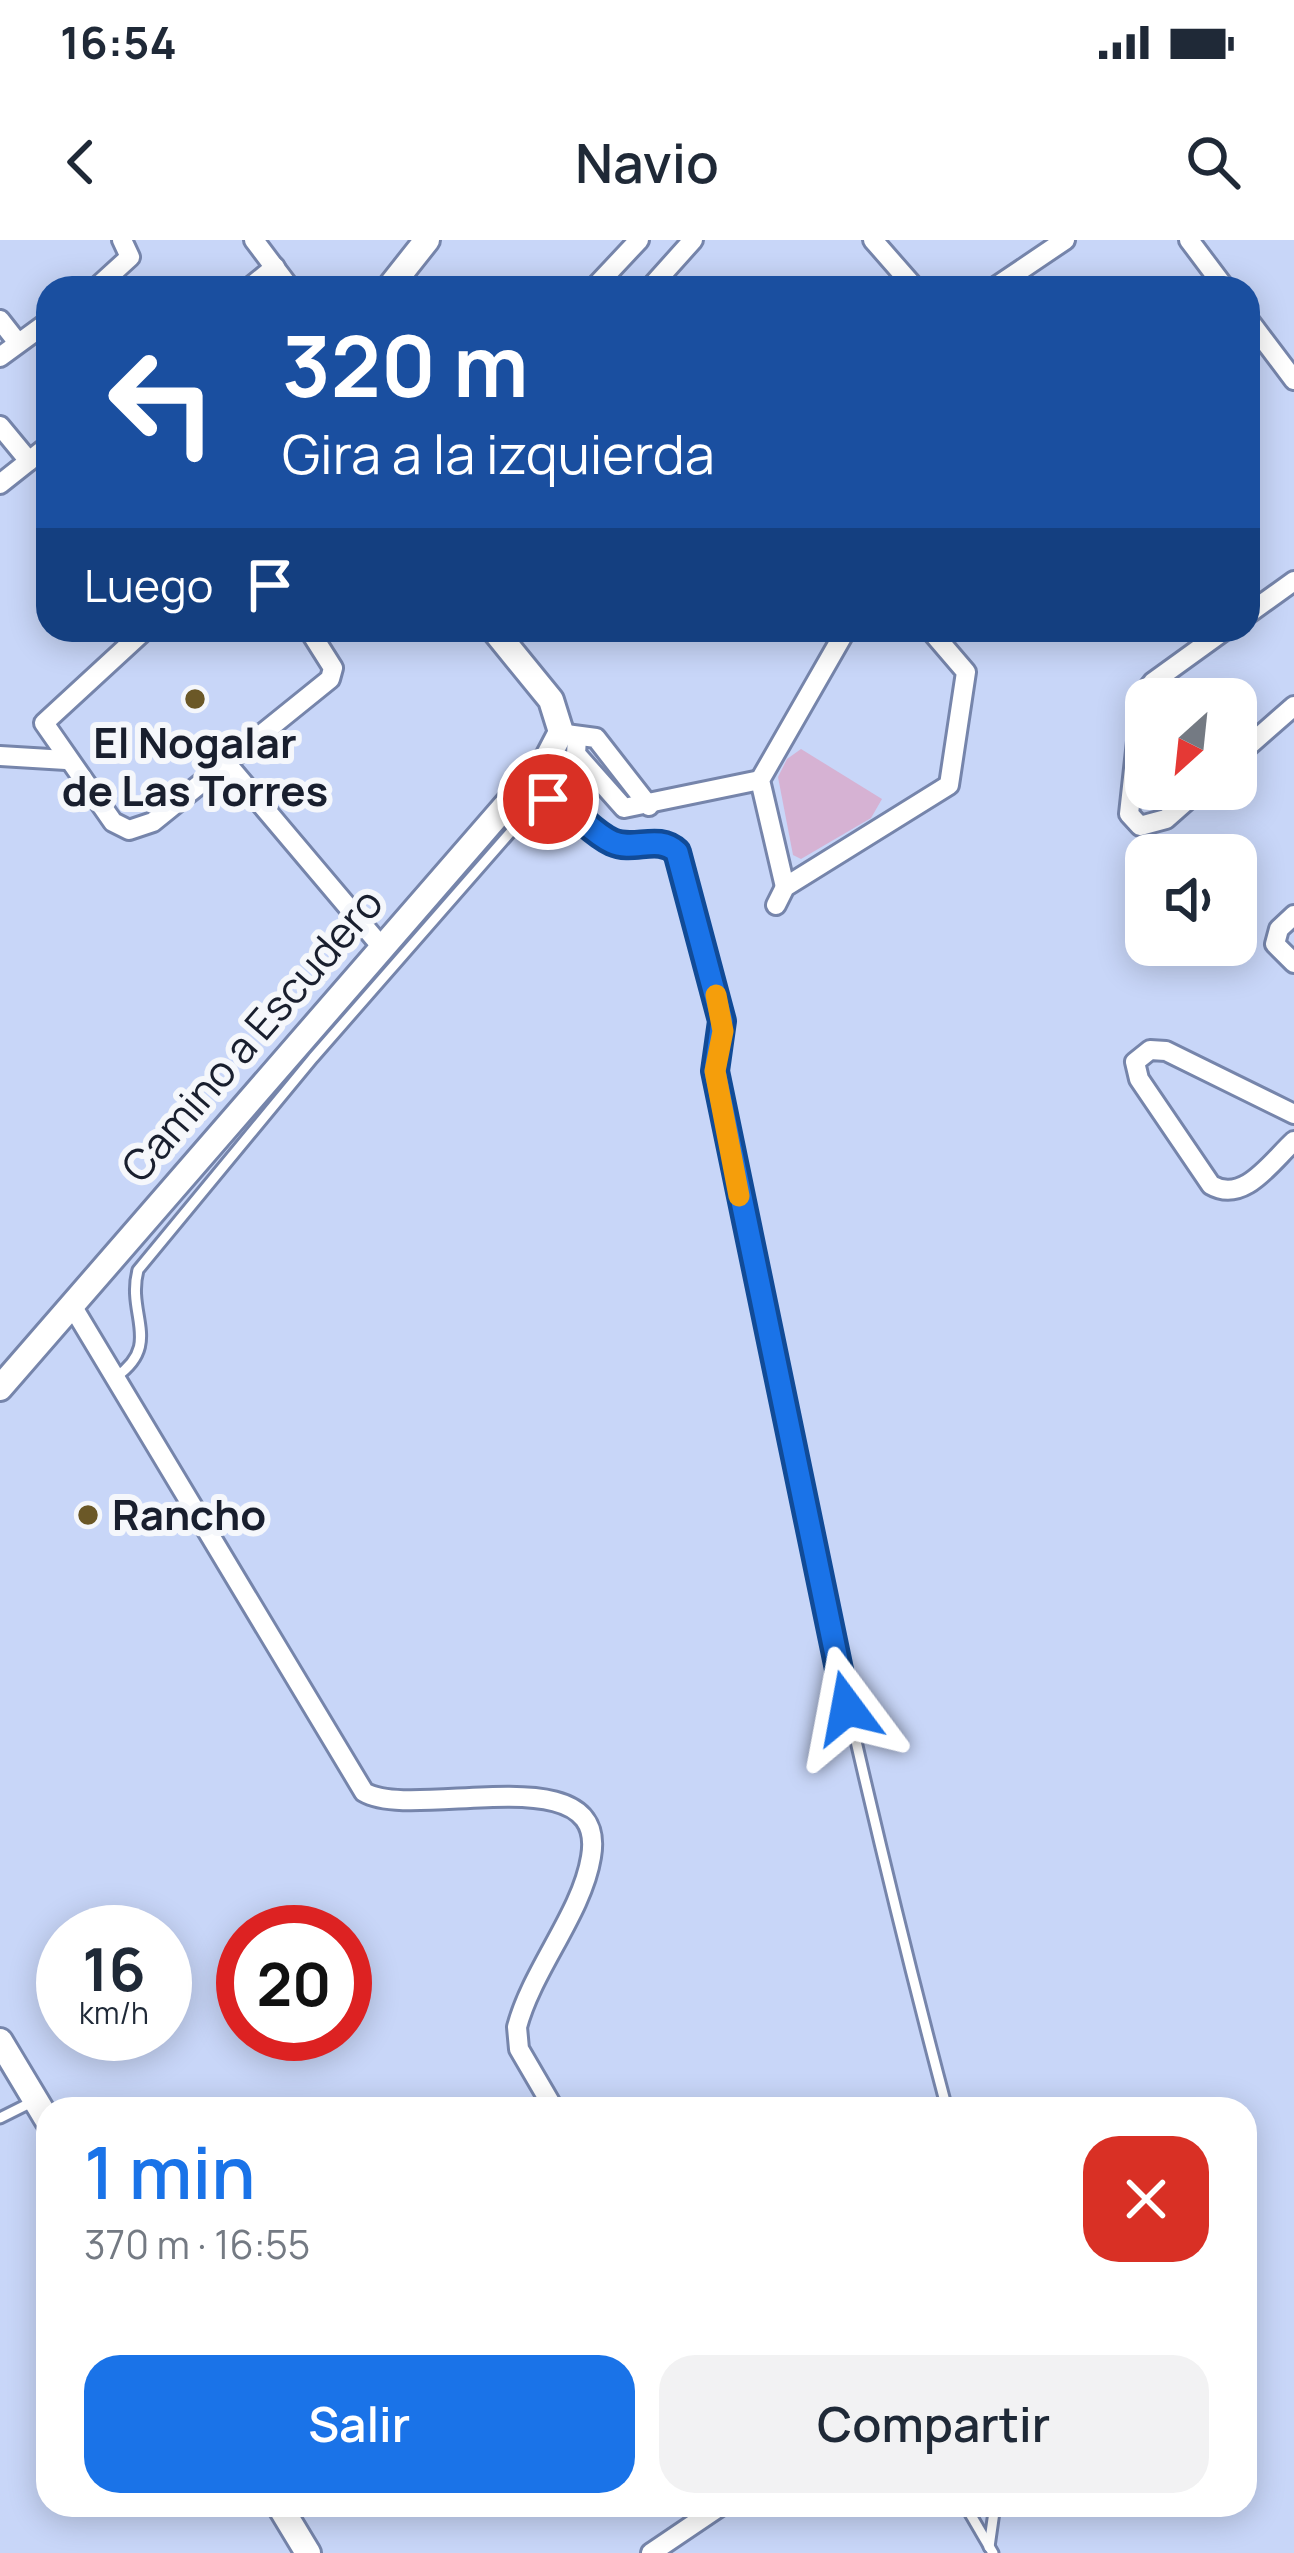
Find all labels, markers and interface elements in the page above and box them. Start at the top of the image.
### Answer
text: 16:54 [60,11,177,73]
text: Navio [575,125,719,199]
icon: back [48,129,114,195]
icon: search [1180,129,1246,195]
text: 320 m [282,307,528,422]
icon: left [84,324,240,480]
text: Gira a la izquierda [282,416,715,490]
icon: arrive [237,552,303,618]
text: Luego [84,554,213,616]
north arrow [1125,678,1257,810]
map controls [1125,678,1257,966]
marker: El Nogalar de Las Torres [182,686,208,712]
place label: El Nogalar de Las Torres [62,713,328,819]
pin [497,748,599,850]
icon: arrive [515,766,581,832]
button: sound [1125,834,1257,966]
street label: Camino a Escudero [107,875,395,1194]
place label: Rancho [112,1485,266,1543]
marker: Rancho [75,1502,101,1528]
position arrow [784,1645,910,1771]
speed limit sign: 20 [216,1905,372,2061]
text: 16 [82,1927,146,2009]
text: km/h [79,1992,149,2033]
text: 1 min [84,2122,256,2221]
button: close [1083,2136,1209,2262]
text: 370 m · 16:55 [84,2217,310,2271]
button: Salir [84,2355,635,2493]
button: Compartir [659,2355,1209,2493]

